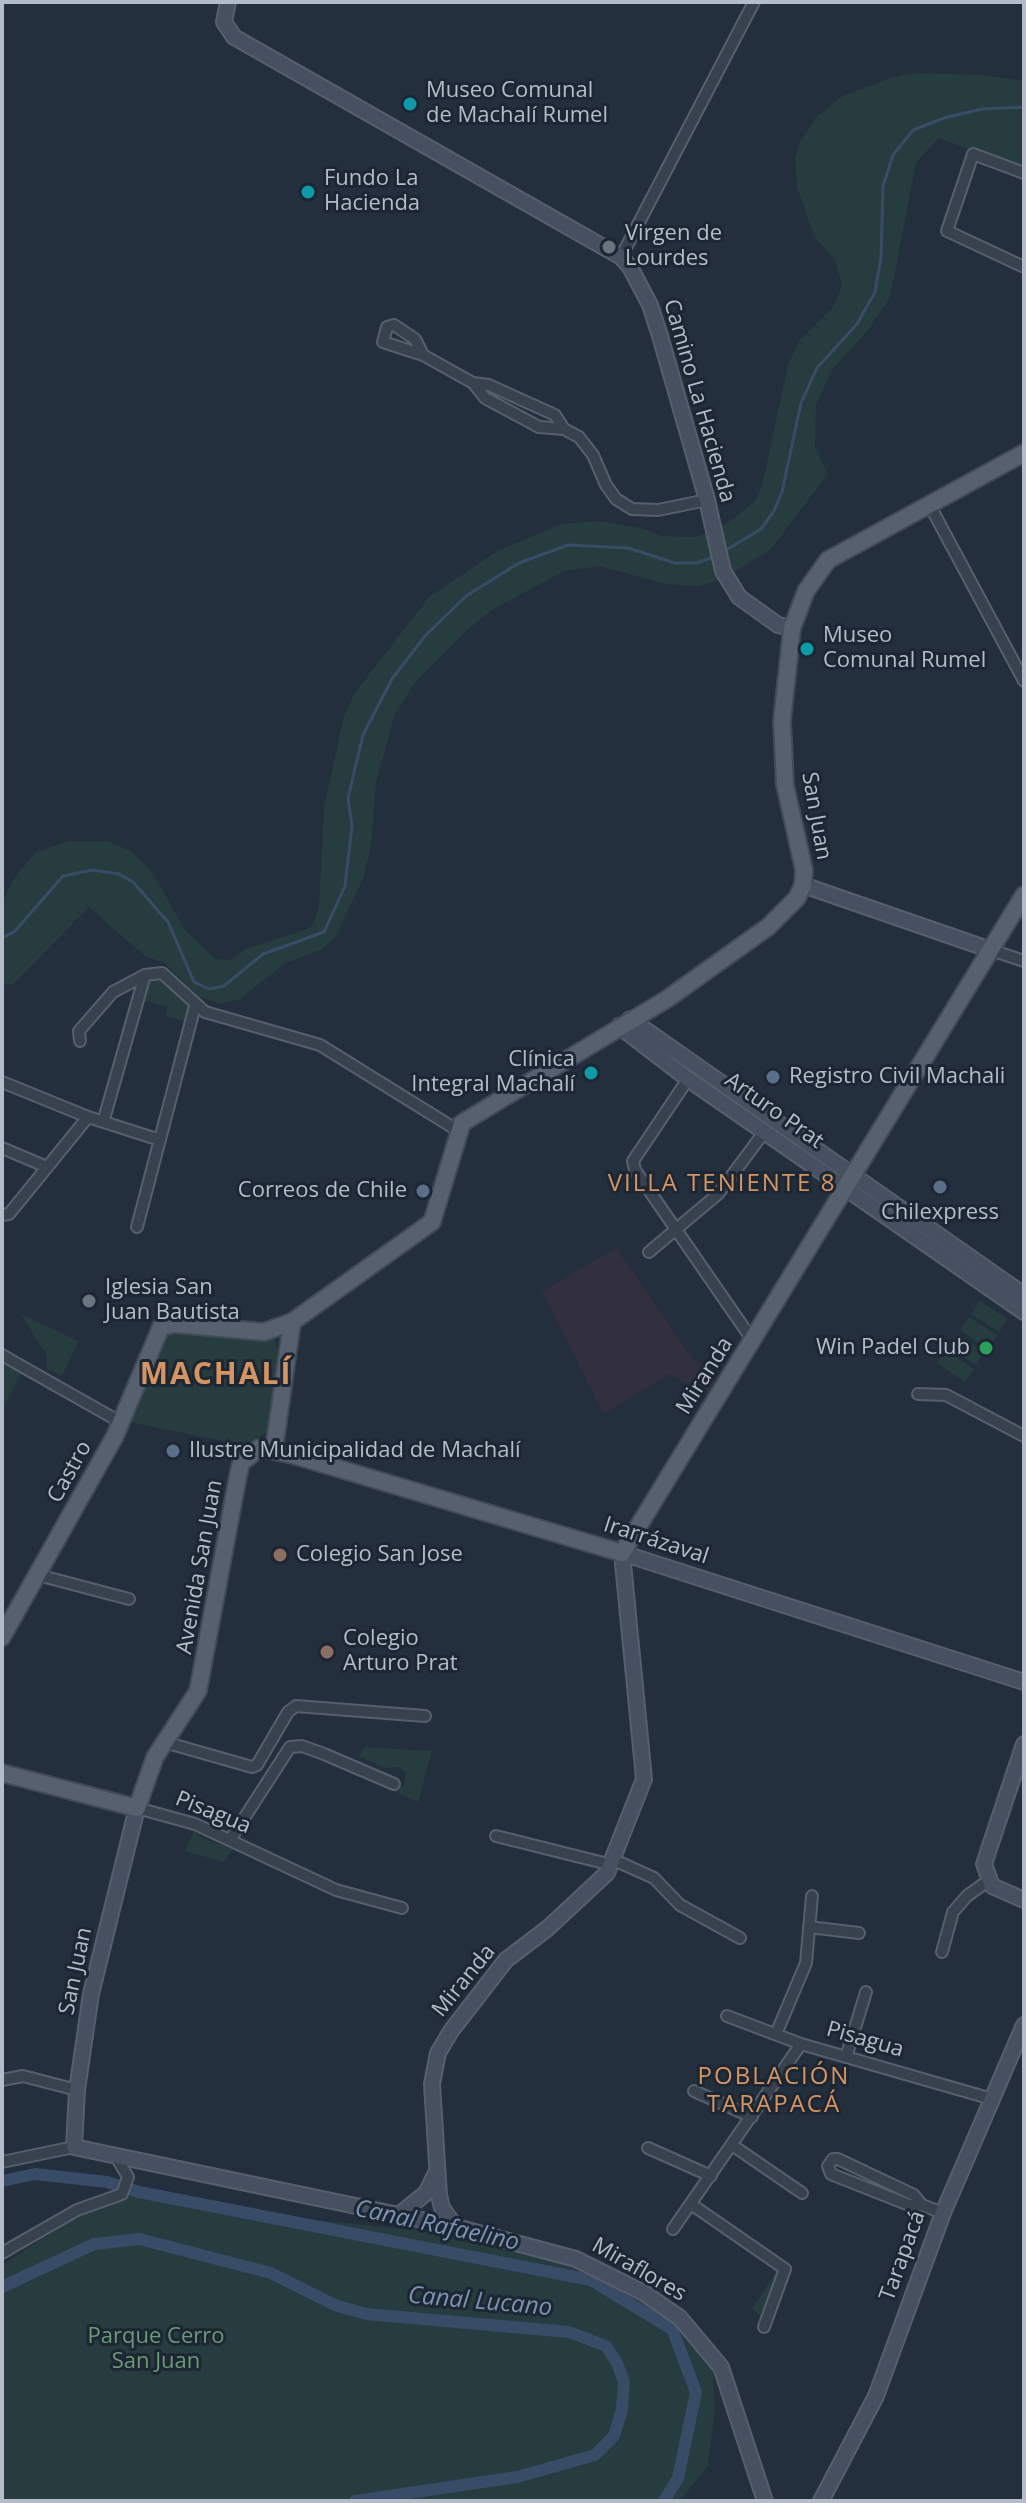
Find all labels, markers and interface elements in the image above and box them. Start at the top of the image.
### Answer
place label: Museo Comunal de Machalí Rumel [426,78,608,130]
marker: Museo Comunal de Machalí Rumel [401,95,419,113]
place label: Fundo La Hacienda [324,166,420,218]
marker: Fundo La Hacienda [299,183,317,201]
place label: Virgen de Lourdes [625,221,722,272]
marker: Virgen de Lourdes [600,238,618,256]
street label: Camino La Hacienda [657,296,741,506]
place label: Museo Comunal Rumel [823,623,986,674]
marker: Museo Comunal Rumel [798,640,816,658]
street label: San Juan [795,770,837,862]
place label: Clínica Integral Machalí [411,1047,575,1098]
marker: Clínica Integral Machalí [582,1064,600,1082]
place label: Registro Civil Machali [789,1064,1005,1090]
street label: Arturo Prat [720,1067,828,1155]
marker: Registro Civil Machali [764,1068,782,1086]
district label: VILLA TENIENTE 8 [608,1170,836,1198]
place label: Correos de Chile [238,1178,407,1204]
marker: Chilexpress [931,1178,949,1196]
marker: Correos de Chile [414,1182,432,1200]
place label: Chilexpress [881,1200,999,1226]
place label: Iglesia San Juan Bautista [105,1275,240,1326]
marker: Iglesia San Juan Bautista [80,1292,98,1310]
street label: Miranda [671,1333,739,1419]
place label: Win Padel Club [816,1335,970,1361]
marker: Win Padel Club [977,1339,995,1357]
district label: MACHALÍ [140,1357,292,1393]
street label: Castro [42,1436,98,1508]
place label: Ilustre Municipalidad de Machalí [189,1438,521,1464]
marker: Ilustre Municipalidad de Machalí [164,1442,182,1460]
street label: Avenida San Juan [172,1478,228,1656]
street label: Irarrázaval [600,1512,712,1570]
place label: Colegio San Jose [296,1542,463,1568]
marker: Colegio San Jose [271,1546,289,1564]
place label: Colegio Arturo Prat [343,1626,457,1678]
marker: Colegio Arturo Prat [318,1643,336,1661]
street label: Pisagua [171,1786,255,1840]
street label: San Juan [54,1925,98,2017]
street label: Miranda [427,1939,501,2023]
street label: Pisagua [823,2016,907,2064]
district label: POBLACIÓN TARAPACÁ [698,2063,850,2119]
water label: Canal Rafaelino [352,2195,522,2257]
street label: Tarapacá [875,2207,931,2305]
street label: Miraflores [587,2232,691,2308]
water label: Canal Lucano [407,2281,553,2323]
park label: Parque Cerro San Juan [88,2324,224,2376]

